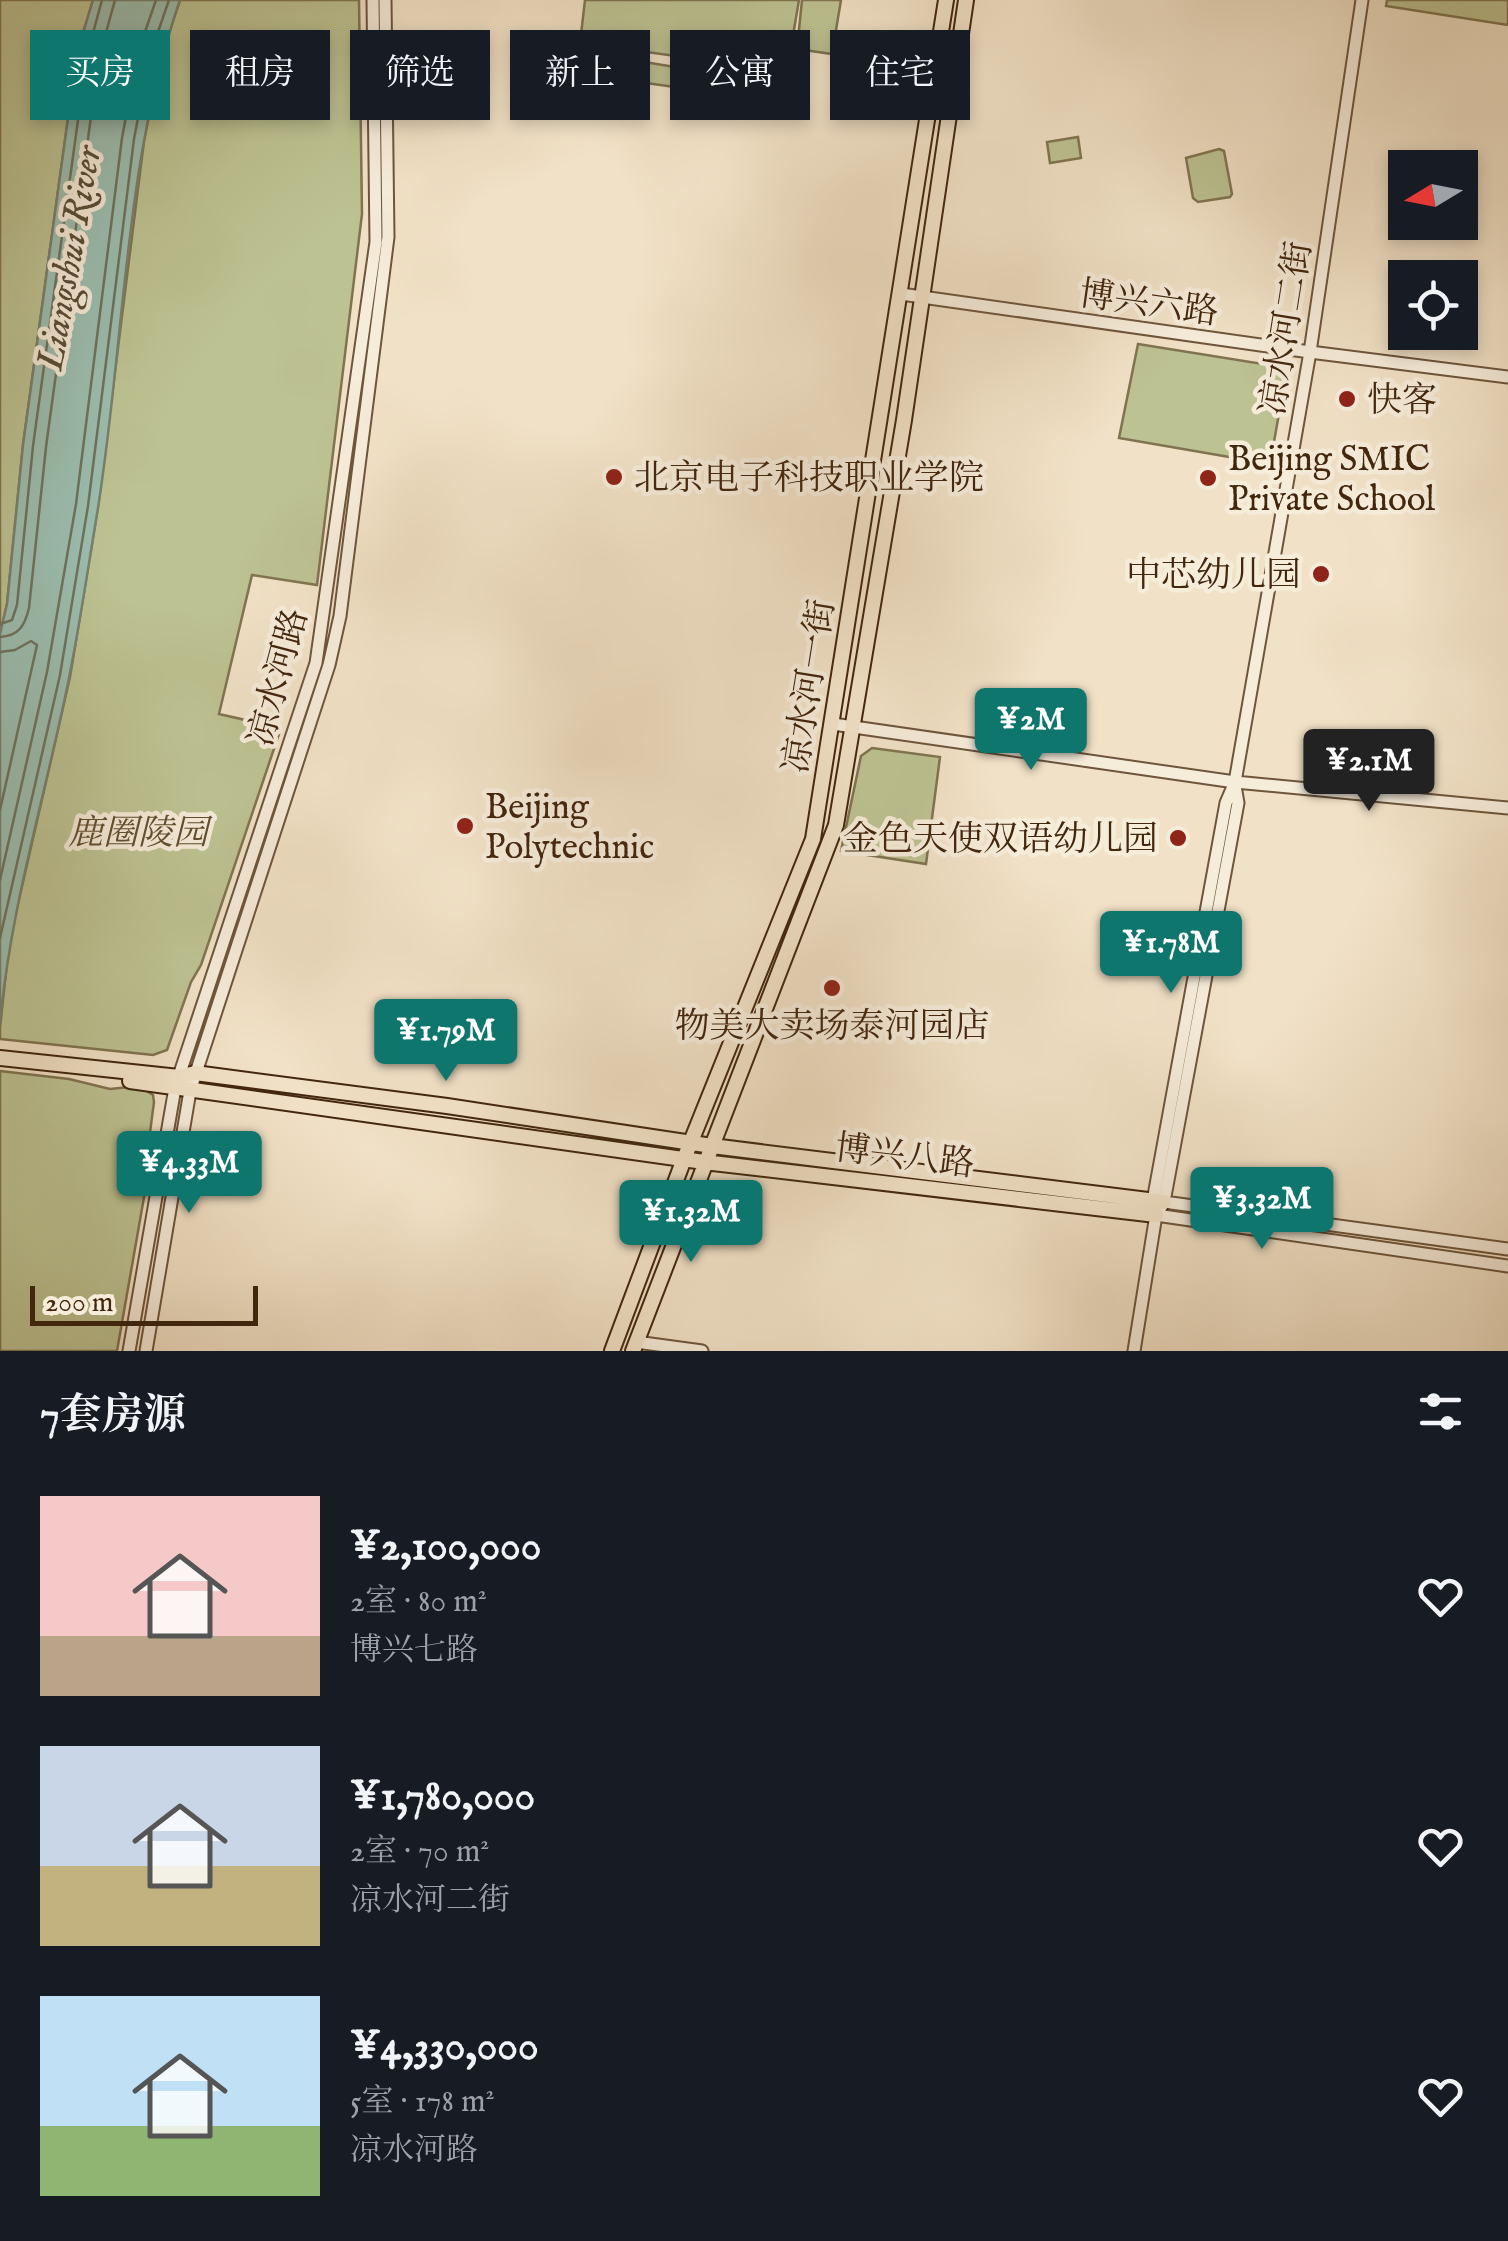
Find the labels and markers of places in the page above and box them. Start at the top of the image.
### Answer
place label: 快客 [1367,379,1437,424]
marker: 快客 [1336,388,1358,410]
place label: Beijing SMIC Private School [1228,438,1436,523]
place label: 北京电子科技职业学院 [634,457,984,502]
marker: 北京电子科技职业学院 [603,466,625,488]
marker: Beijing SMIC Private School [1197,467,1219,489]
place label: 中芯幼儿园 [1126,554,1301,599]
marker: 中芯幼儿园 [1310,563,1332,585]
pin: ¥2M [983,688,1079,773]
pin: ¥2.1M [1299,729,1439,814]
place label: Beijing Polytechnic [485,786,654,871]
marker: Beijing Polytechnic [454,815,476,837]
place label: 金色天使双语幼儿园 [843,818,1158,863]
marker: 金色天使双语幼儿园 [1167,827,1189,849]
pin: ¥1.78M [1090,911,1252,996]
marker: 物美大卖场泰河园店 [821,977,843,999]
pin: ¥1.79M [365,999,527,1084]
place label: 物美大卖场泰河园店 [674,1005,990,1050]
pin: ¥4.33M [108,1131,270,1216]
pin: ¥3.32M [1181,1167,1343,1252]
pin: ¥1.32M [610,1180,772,1265]

